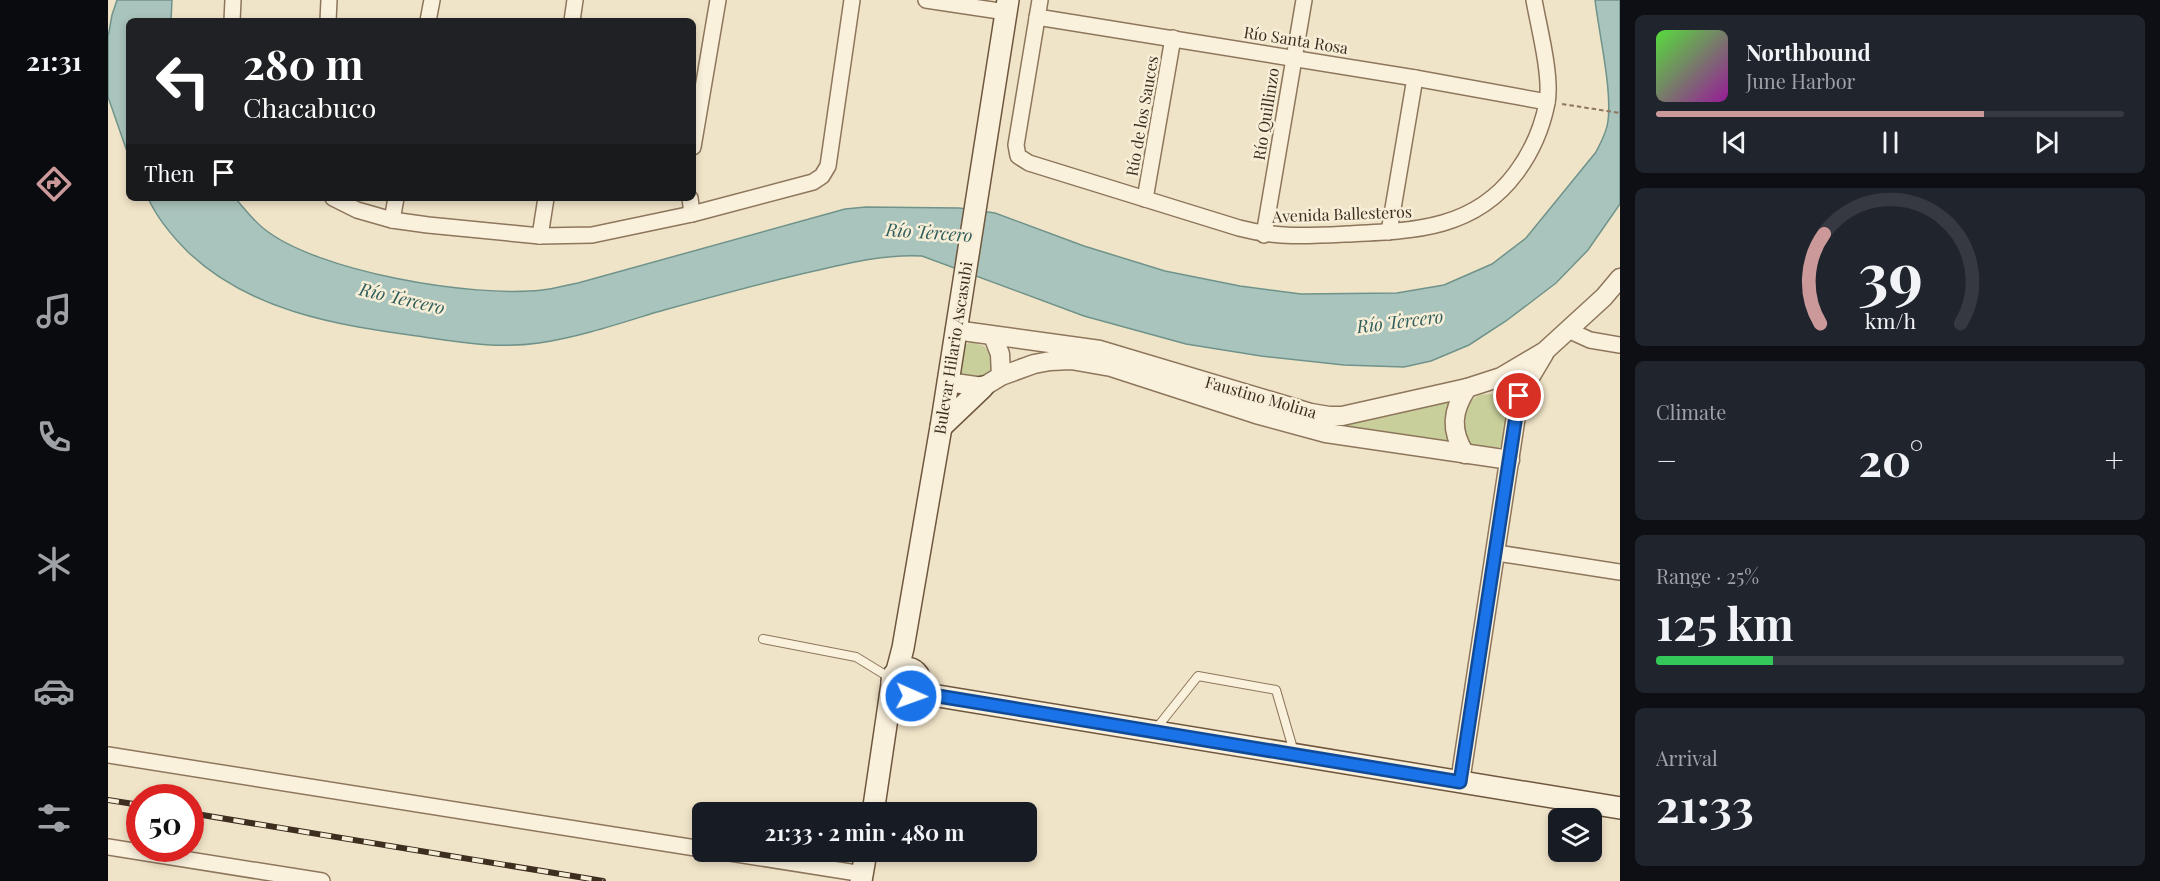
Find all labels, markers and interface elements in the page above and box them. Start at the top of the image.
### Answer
street label: Río Santa Rosa [1242,21,1350,58]
text: 280 m [243,35,363,91]
text: Northbound [1746,37,1871,67]
text: 21:31 [26,42,82,78]
icon: left [144,42,222,120]
street label: Río de los Sauces [1121,54,1162,178]
street label: Río Quillinzo [1248,66,1283,162]
text: June Harbor [1746,67,1856,94]
text: Chacabuco [243,89,376,125]
icon: previous [1718,126,1751,159]
icon: pause [1874,126,1907,159]
icon: next [2030,126,2063,159]
icon: arrive [207,156,240,189]
text: Then [144,158,195,188]
icon: directions [33,163,75,205]
street label: Avenida Ballesteros [1271,201,1412,226]
water label: Río Tercero [884,217,974,247]
text: 39 [1858,230,1922,314]
street label: Bulevar Hilario Ascasubi [928,260,977,436]
water label: Río Tercero [356,276,448,320]
icon: music [33,290,75,332]
water label: Río Tercero [1354,304,1445,338]
text: km/h [1864,307,1916,335]
pin [1493,370,1544,421]
street label: Faustino Molina [1203,371,1319,422]
icon: arrive [1502,379,1535,412]
text: Climate [1656,398,1726,425]
icon: phone [33,416,75,458]
text: 20° [1859,428,1923,488]
text: − [1656,437,1677,481]
text: + [2105,437,2124,481]
icon: climate [33,543,75,585]
text: Range · 25% [1656,562,1759,589]
text: 125 km [1656,592,1794,652]
position arrow [879,664,943,728]
icon: car [33,670,75,712]
text: Arrival [1656,744,1718,771]
text: 21:33 [1656,774,1754,834]
speed limit sign: 50 [126,784,204,862]
icon: filters [33,797,75,839]
map controls [1548,808,1602,862]
button: layers [1548,808,1602,862]
text: 21:33 · 2 min · 480 m [765,817,964,847]

